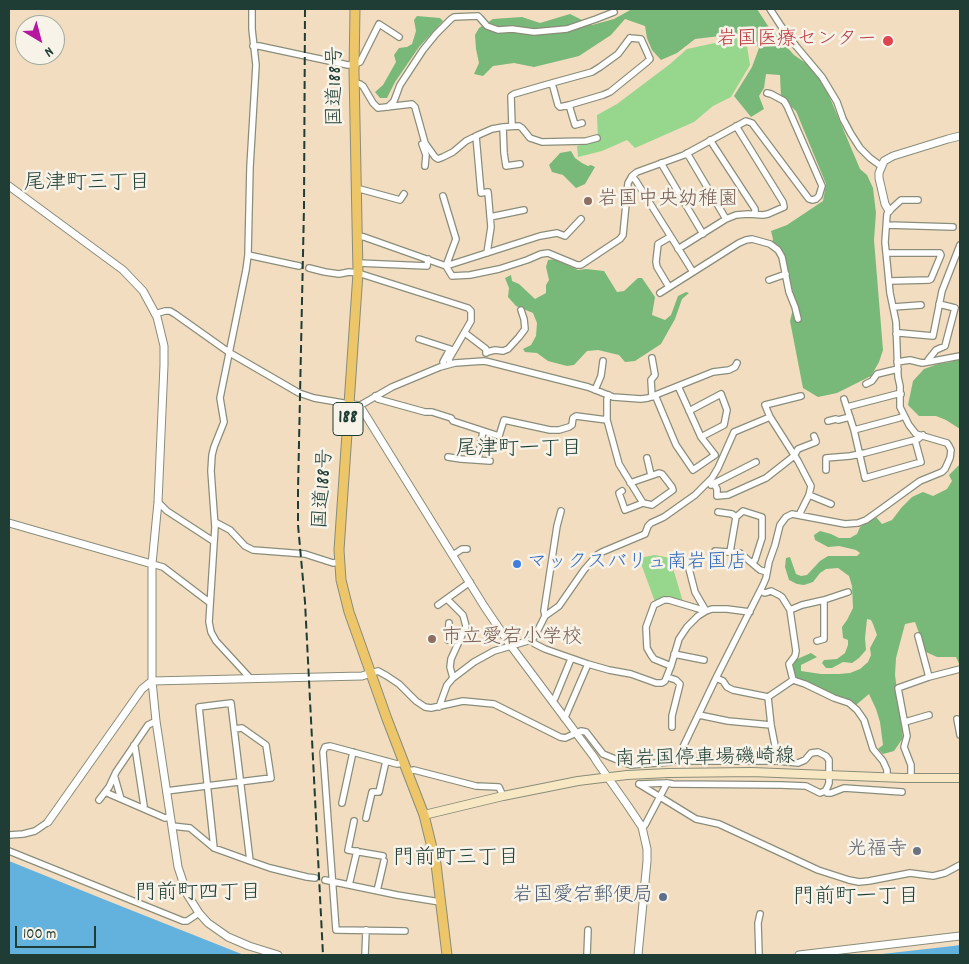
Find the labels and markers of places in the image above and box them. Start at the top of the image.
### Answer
place label: 岩国医療センター [717,29,877,53]
marker: 岩国医療センター [881,34,895,48]
place label: 岩国中央幼稚園 [598,189,738,213]
marker: 岩国中央幼稚園 [582,195,594,207]
place label: マックスバリュ南岩国店 [527,552,747,576]
marker: マックスバリュ南岩国店 [511,558,523,570]
place label: 市立愛宕小学校 [442,627,582,651]
marker: 市立愛宕小学校 [426,633,438,645]
place label: 光福寺 [847,839,907,863]
marker: 光福寺 [911,845,923,857]
place label: 岩国愛宕郵便局 [513,885,653,909]
marker: 岩国愛宕郵便局 [657,891,669,903]

